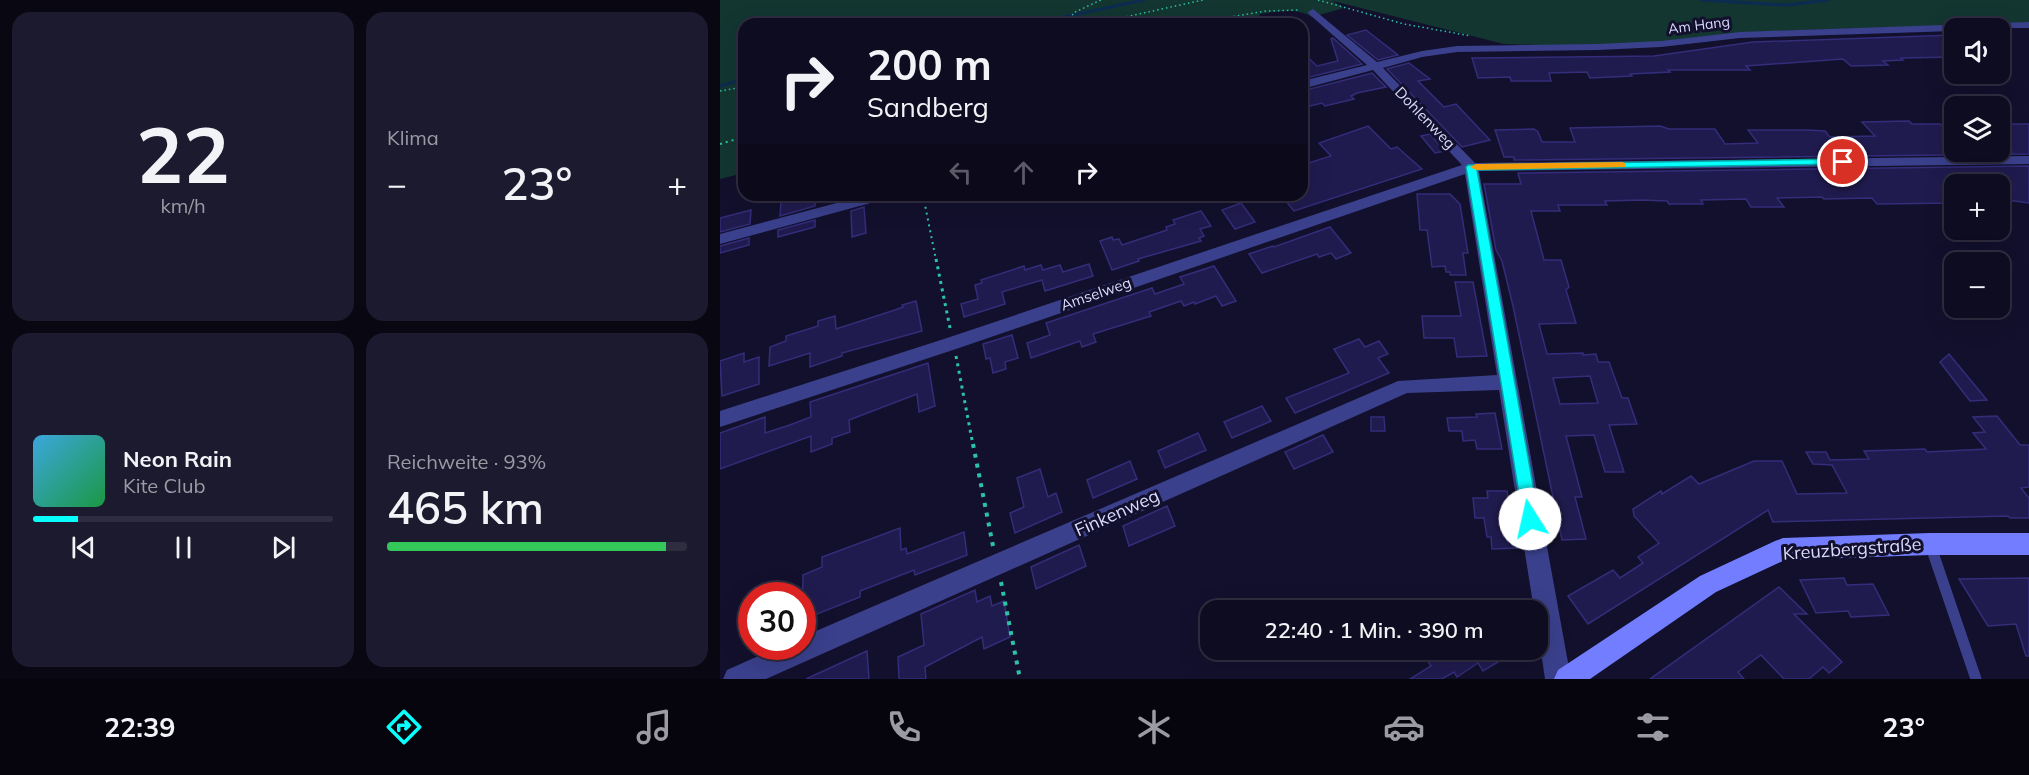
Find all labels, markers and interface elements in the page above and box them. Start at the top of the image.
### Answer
street label: Am Hang [1667,12,1731,38]
map controls [1944,18,2010,318]
button: sound [1944,18,2010,84]
text: 200 m [867,38,992,91]
icon: right [768,42,846,120]
street label: Dohlenweg [1391,83,1460,153]
text: Sandberg [867,90,989,124]
button: layers [1944,96,2010,162]
text: 22 [136,105,230,203]
text: Klima [387,125,439,150]
pin [1817,136,1868,187]
icon: arrive [1826,145,1859,178]
text: 23° [502,155,572,211]
icon: left [944,156,977,189]
icon: ahead [1007,156,1040,189]
icon: right [1070,156,1103,189]
text: − [387,163,407,204]
text: + [667,163,687,204]
button: + [1944,174,2010,240]
text: km/h [160,193,206,218]
button: − [1944,252,2010,318]
street label: Amselweg [1058,273,1134,314]
text: Neon Rain [123,445,232,473]
text: Reichweite · 93% [387,449,546,474]
text: Kite Club [123,473,205,498]
text: 465 km [387,479,544,535]
street label: Finkenweg [1071,484,1163,541]
position arrow [1498,487,1562,551]
icon: previous [67,531,100,564]
icon: pause [167,531,200,564]
icon: next [267,531,300,564]
street label: Kreuzbergstraße [1782,532,1922,565]
speed limit sign: 30 [738,582,816,660]
text: 22:40 · 1 Min. · 390 m [1265,616,1483,644]
icon: directions [383,706,425,748]
icon: music [633,706,675,748]
icon: phone [883,706,925,748]
icon: climate [1133,706,1175,748]
icon: car [1383,706,1425,748]
icon: filters [1632,706,1674,748]
text: 22:39 [104,710,175,744]
text: 23° [1882,710,1925,744]

